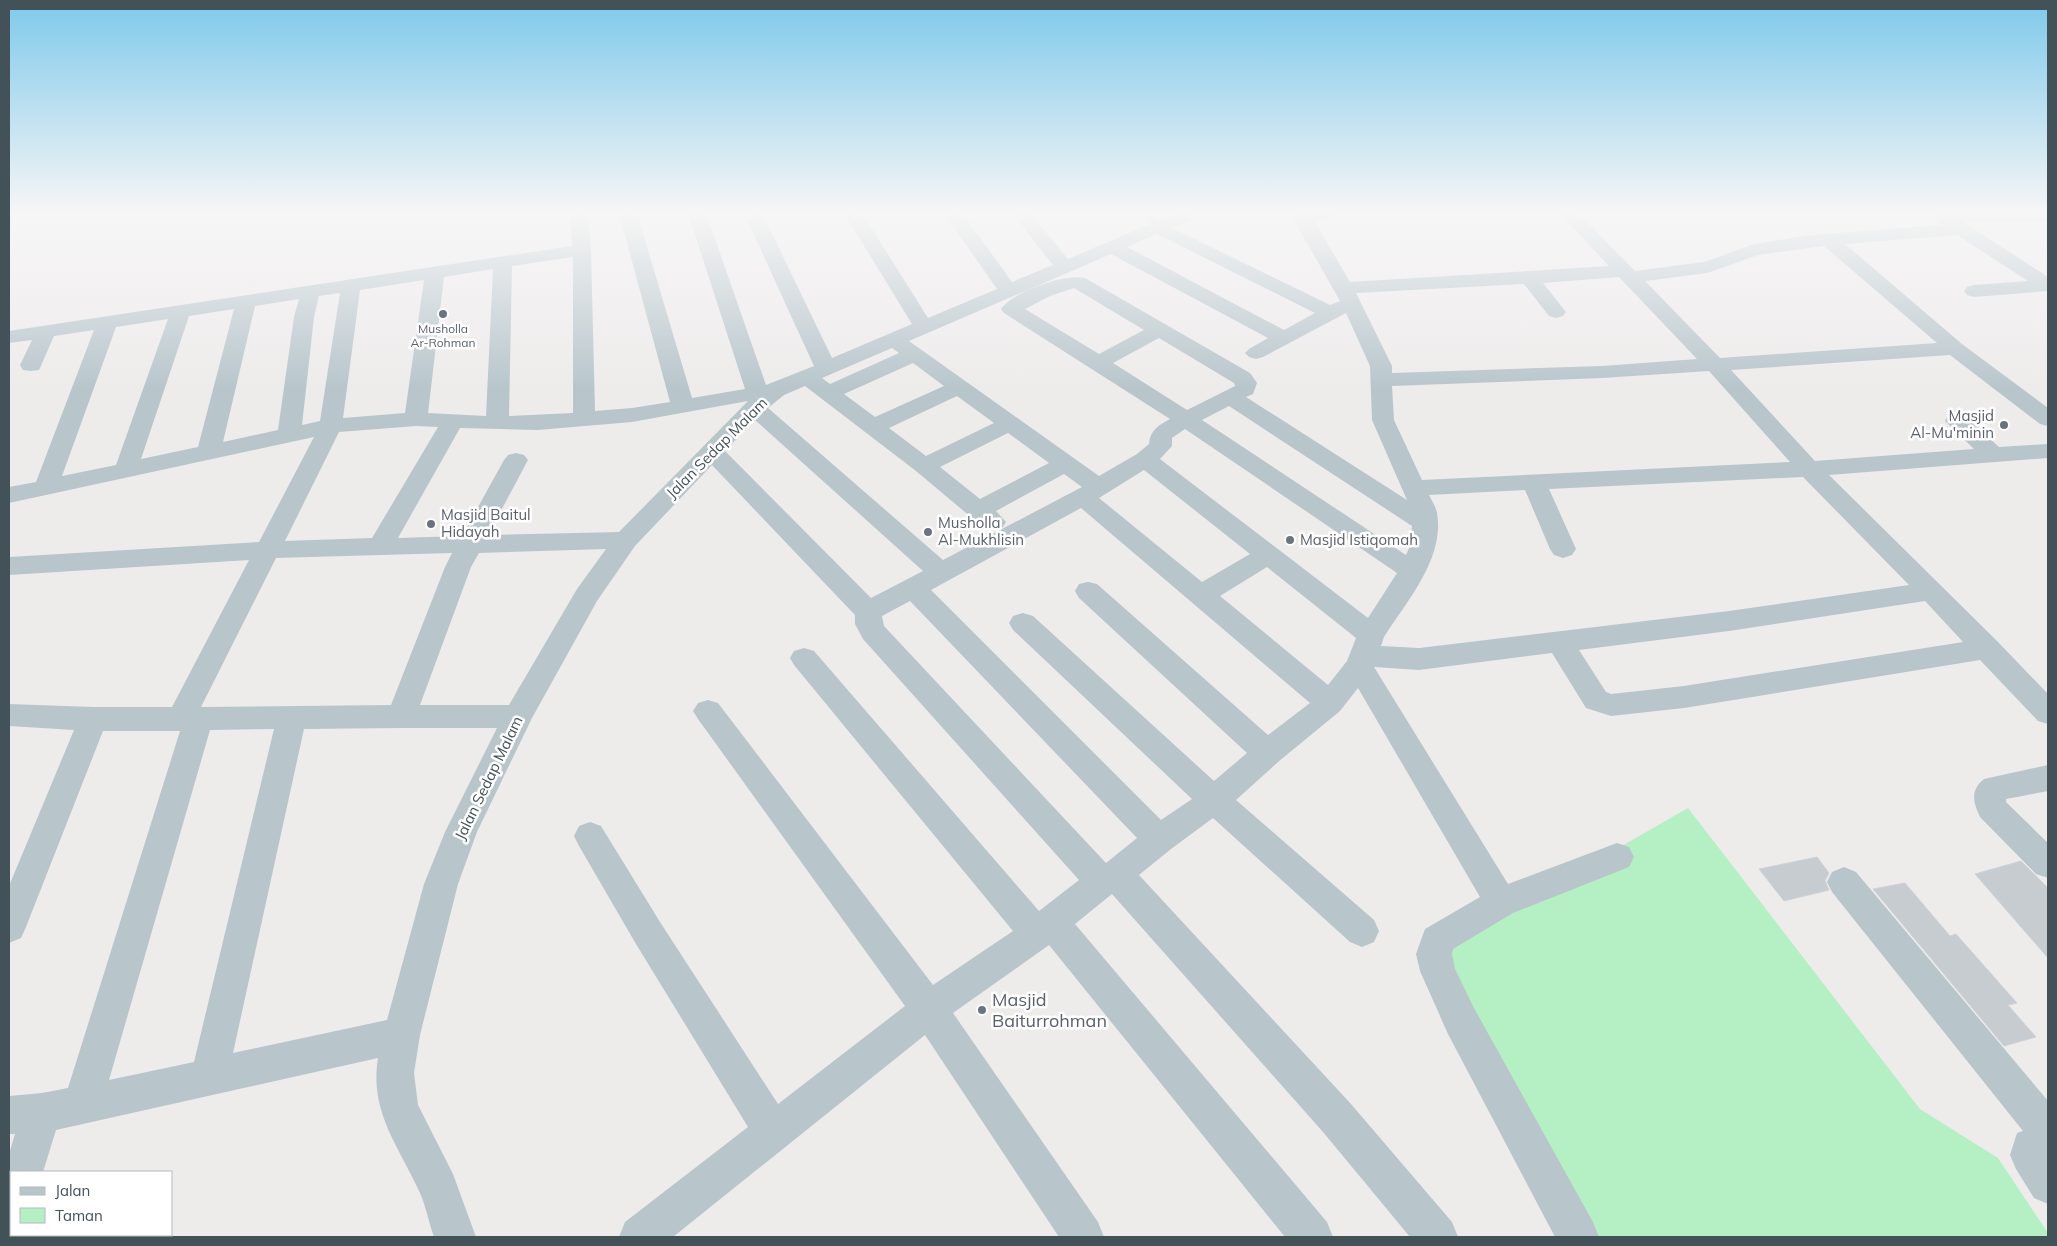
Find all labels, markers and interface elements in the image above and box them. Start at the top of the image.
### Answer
marker: Musholla Ar-Rohman [437,308,449,320]
place label: Musholla Ar-Rohman [411,321,475,350]
street label: Jalan Sedap Malam [662,393,771,502]
place label: Masjid Al-Mu'minin [1910,406,1994,442]
marker: Masjid Al-Mu'minin [1998,419,2010,431]
place label: Masjid Baitul Hidayah [441,505,531,541]
place label: Musholla Al-Mukhlisin [938,513,1024,549]
marker: Masjid Baitul Hidayah [425,518,437,530]
marker: Musholla Al-Mukhlisin [922,526,934,538]
place label: Masjid Istiqomah [1300,530,1418,549]
marker: Masjid Istiqomah [1284,534,1296,546]
street label: Jalan Sedap Malam [450,713,527,843]
place label: Masjid Baiturrohman [992,988,1107,1032]
marker: Masjid Baiturrohman [976,1004,988,1016]
legend [10,1171,172,1236]
text: Jalan [55,1181,90,1200]
text: Taman [55,1206,103,1225]

